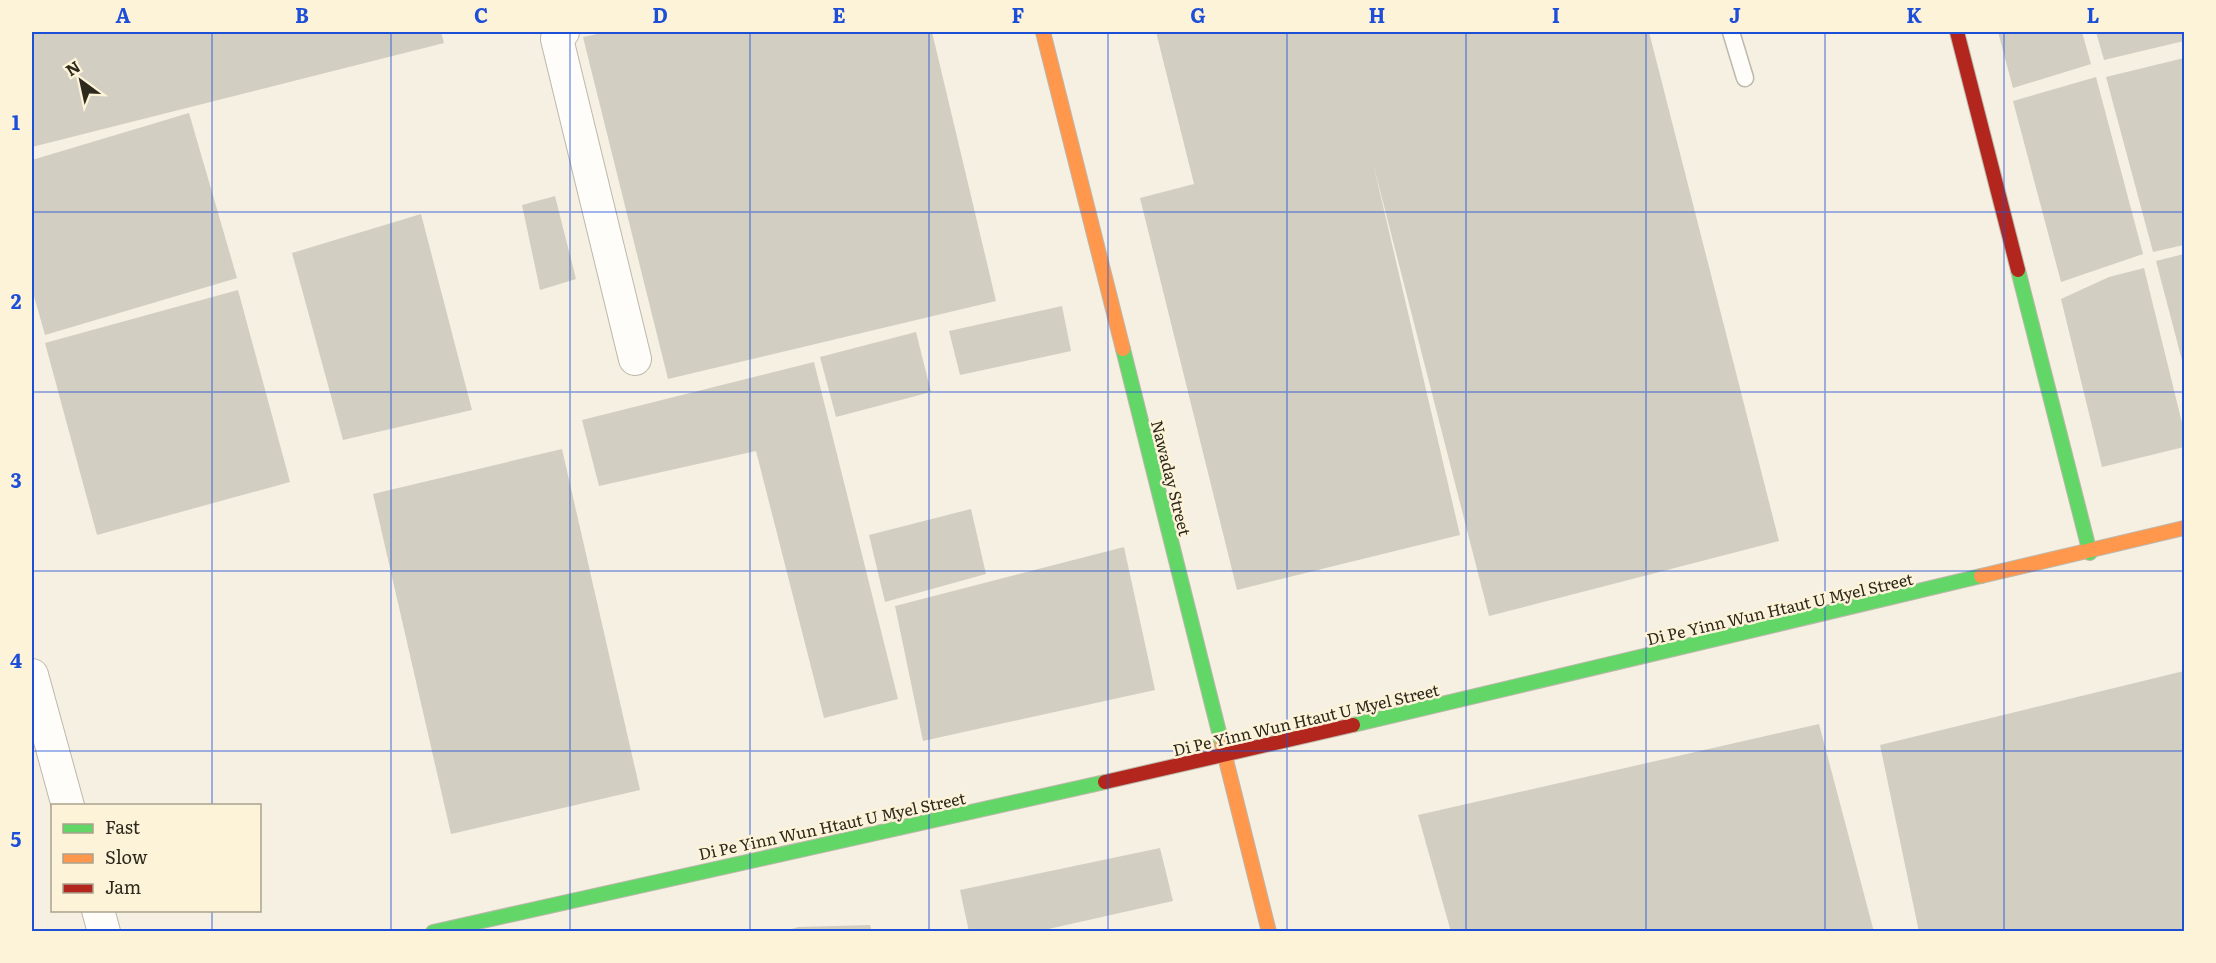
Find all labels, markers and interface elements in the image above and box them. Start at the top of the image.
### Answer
text: A [115,0,131,29]
text: B [295,0,309,29]
text: C [474,0,488,29]
text: D [652,0,668,29]
text: E [832,0,846,29]
text: F [1012,0,1025,29]
text: G [1190,0,1206,29]
text: H [1369,0,1385,29]
text: I [1552,0,1560,29]
text: J [1729,0,1741,29]
text: K [1906,0,1922,29]
text: L [2087,0,2100,29]
north arrow [51,51,111,111]
text: N [60,54,84,81]
text: 1 [12,106,20,136]
text: 2 [11,285,22,315]
street label: Nawaday Street [1146,417,1198,539]
text: 3 [10,464,22,494]
street label: Di Pe Yinn Wun Htaut U Myel Street [1644,566,1916,650]
text: 4 [10,644,22,674]
street label: Di Pe Yinn Wun Htaut U Myel Street [1170,677,1442,761]
street label: Di Pe Yinn Wun Htaut U Myel Street [696,785,968,865]
legend [51,804,261,912]
text: Fast [105,813,141,840]
text: 5 [11,823,22,853]
text: Slow [105,843,148,870]
text: Jam [105,873,141,900]

